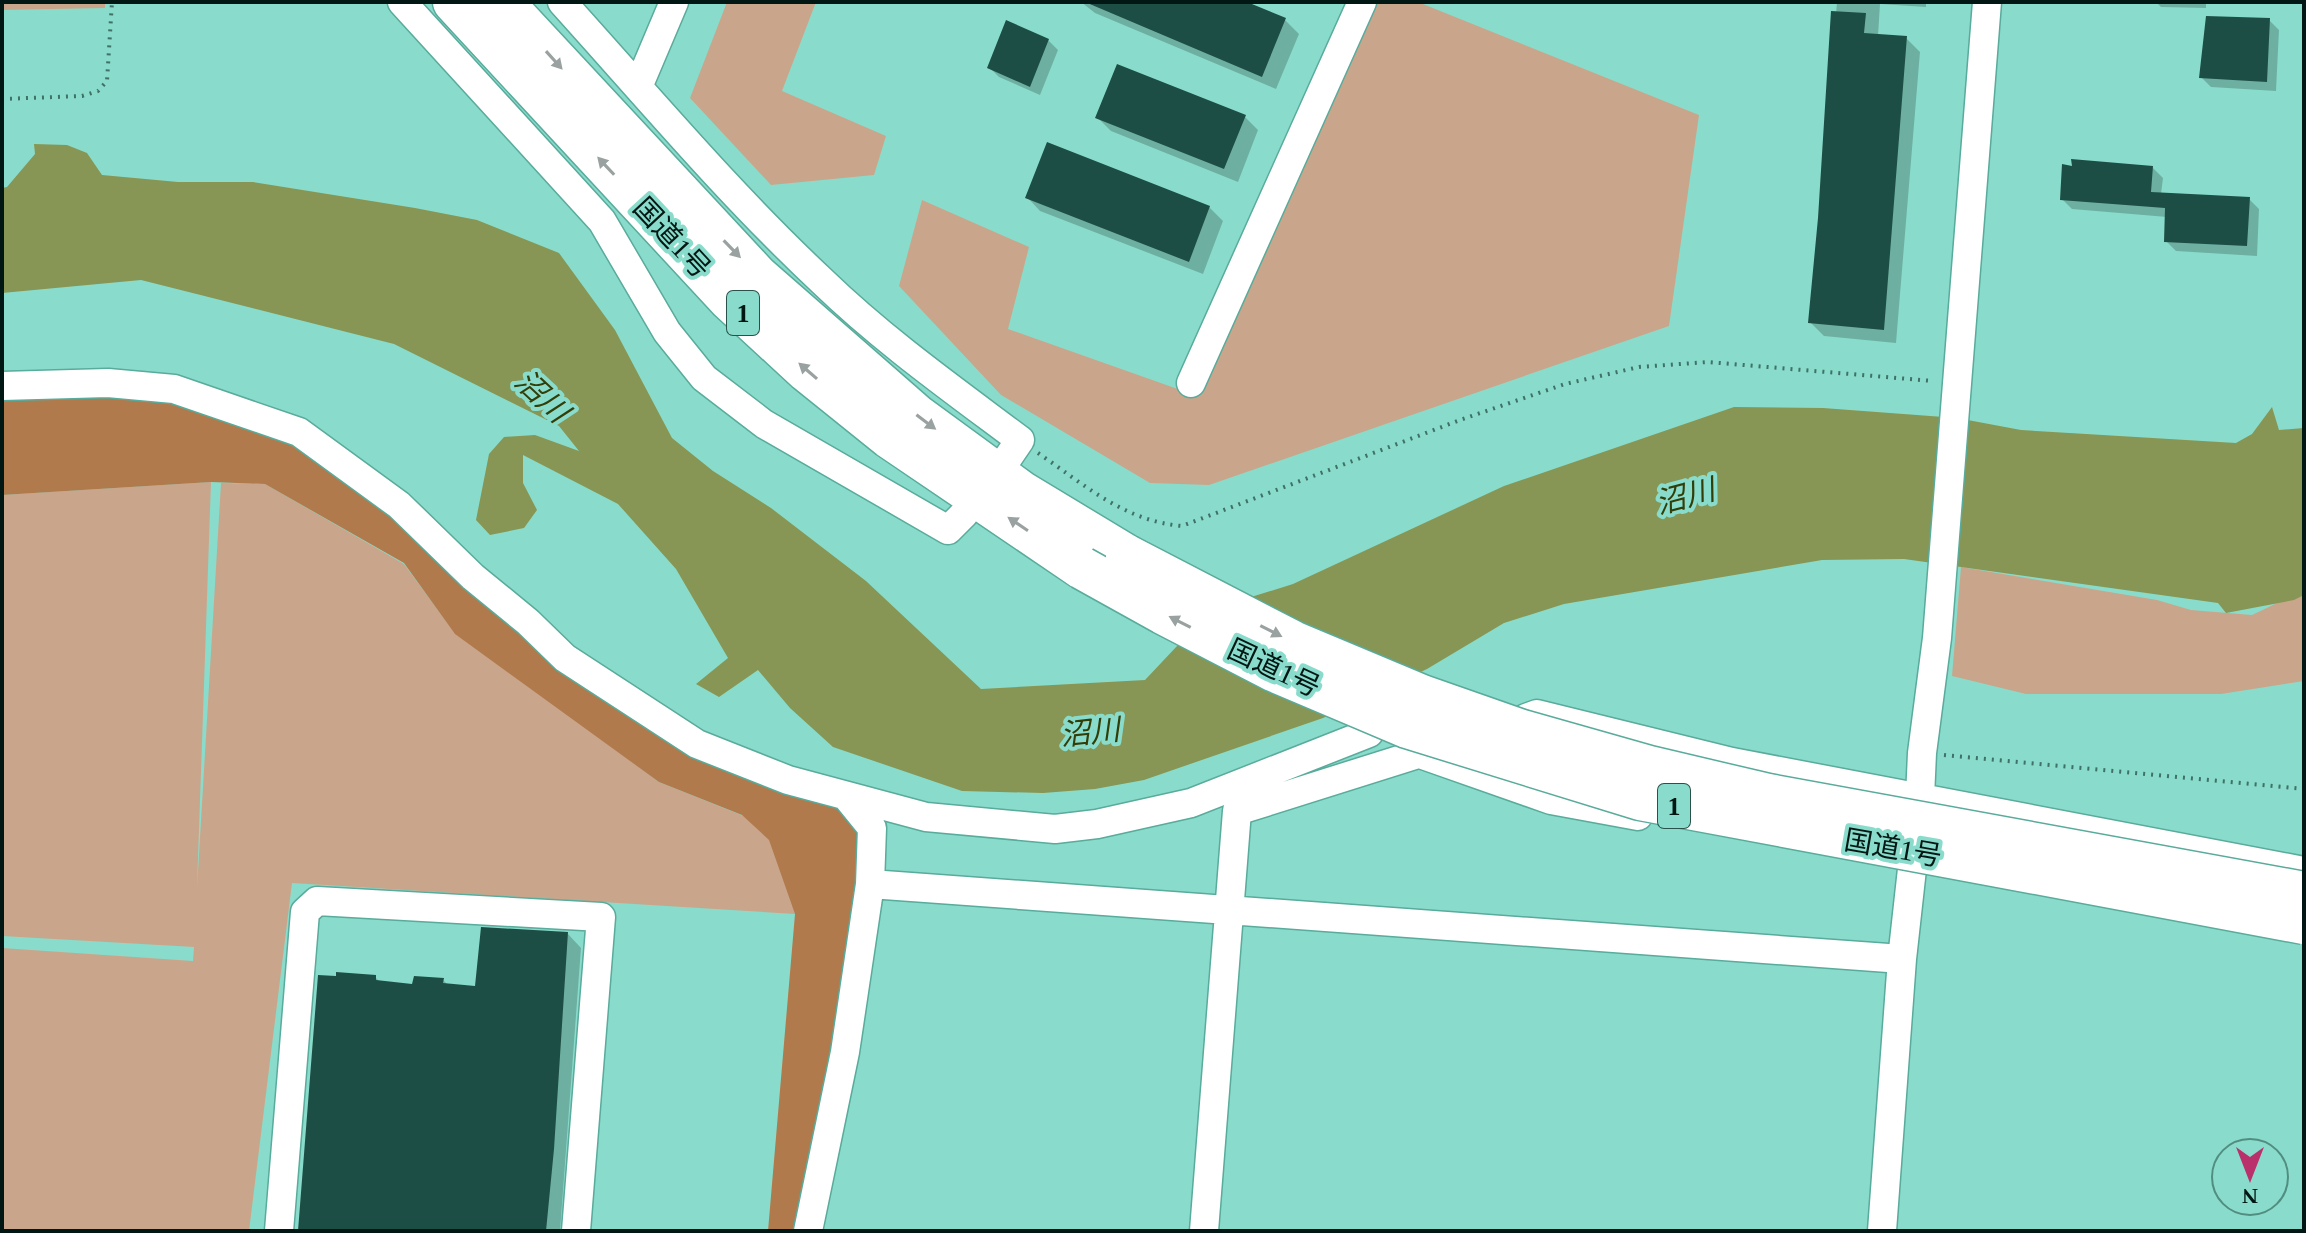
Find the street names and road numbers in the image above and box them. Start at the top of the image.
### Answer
street label: 国道1号 [627,192,717,284]
road number: 1 [727,291,759,335]
street label: 国道1号 [1223,633,1325,703]
road number: 1 [1658,784,1690,828]
street label: 国道1号 [1842,824,1944,872]

